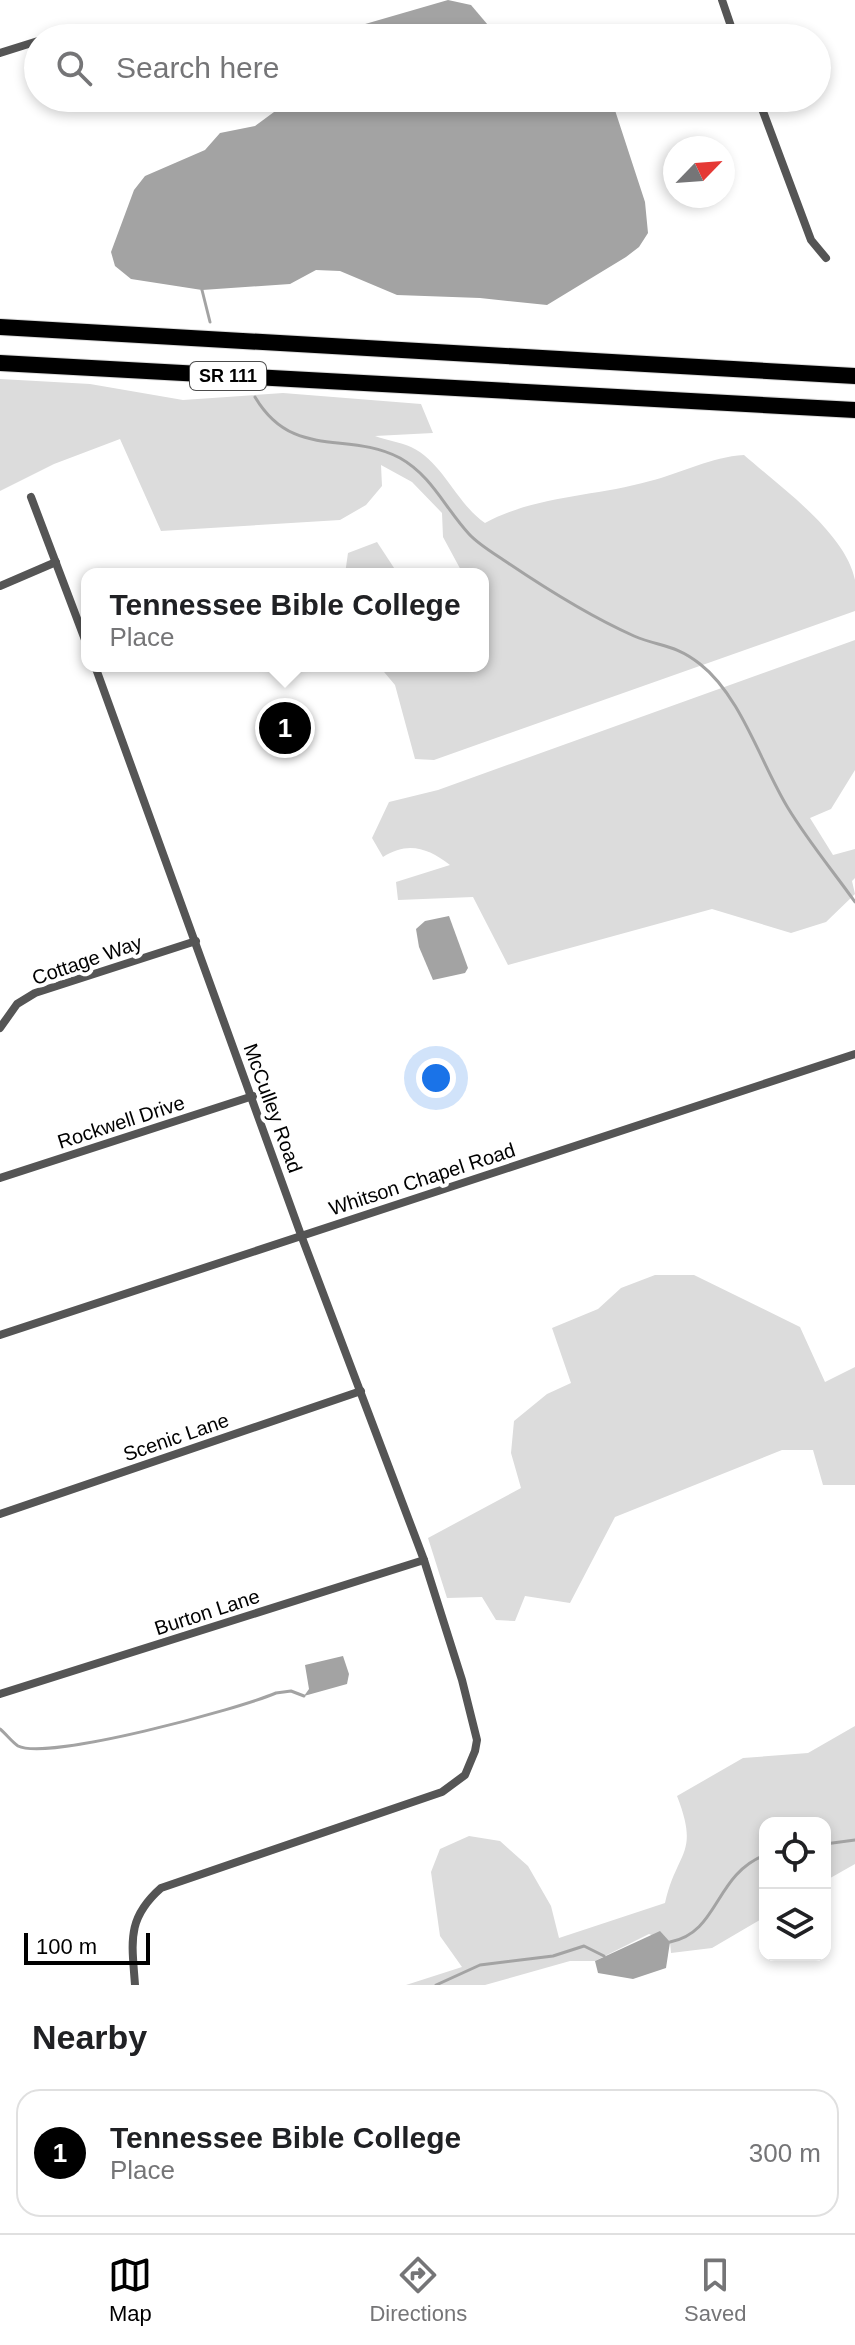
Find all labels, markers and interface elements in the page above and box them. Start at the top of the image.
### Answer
search box [24,24,831,112]
icon: search [52,46,96,90]
text: Search here [116,51,279,84]
north arrow [663,136,735,208]
road number: SR 111 [190,362,266,390]
popup [81,568,489,672]
text: Tennessee Bible College [109,588,461,621]
text: Place [109,622,174,652]
pin: 1 [259,698,311,758]
street label: Cottage Way [29,931,145,989]
street label: McCulley Road [239,1041,307,1175]
your location [416,1058,456,1098]
street label: Rockwell Drive [55,1091,187,1153]
street label: Whitson Chapel Road [326,1138,518,1220]
street label: Scenic Lane [120,1409,232,1465]
street label: Burton Lane [152,1585,262,1639]
map controls [759,1817,831,1961]
button: locate [759,1817,831,1889]
button: layers [759,1889,831,1961]
scale bar [24,1929,150,1965]
text: 100 m [36,1934,97,1959]
text: Nearby [32,2018,147,2056]
text: Tennessee Bible College [110,2121,461,2154]
text: 1 [53,2138,67,2168]
text: 300 m [749,2138,821,2168]
text: Place [110,2155,175,2185]
tab: Map [108,2253,152,2327]
tab: Directions [369,2253,467,2327]
tab: Saved [684,2253,747,2327]

